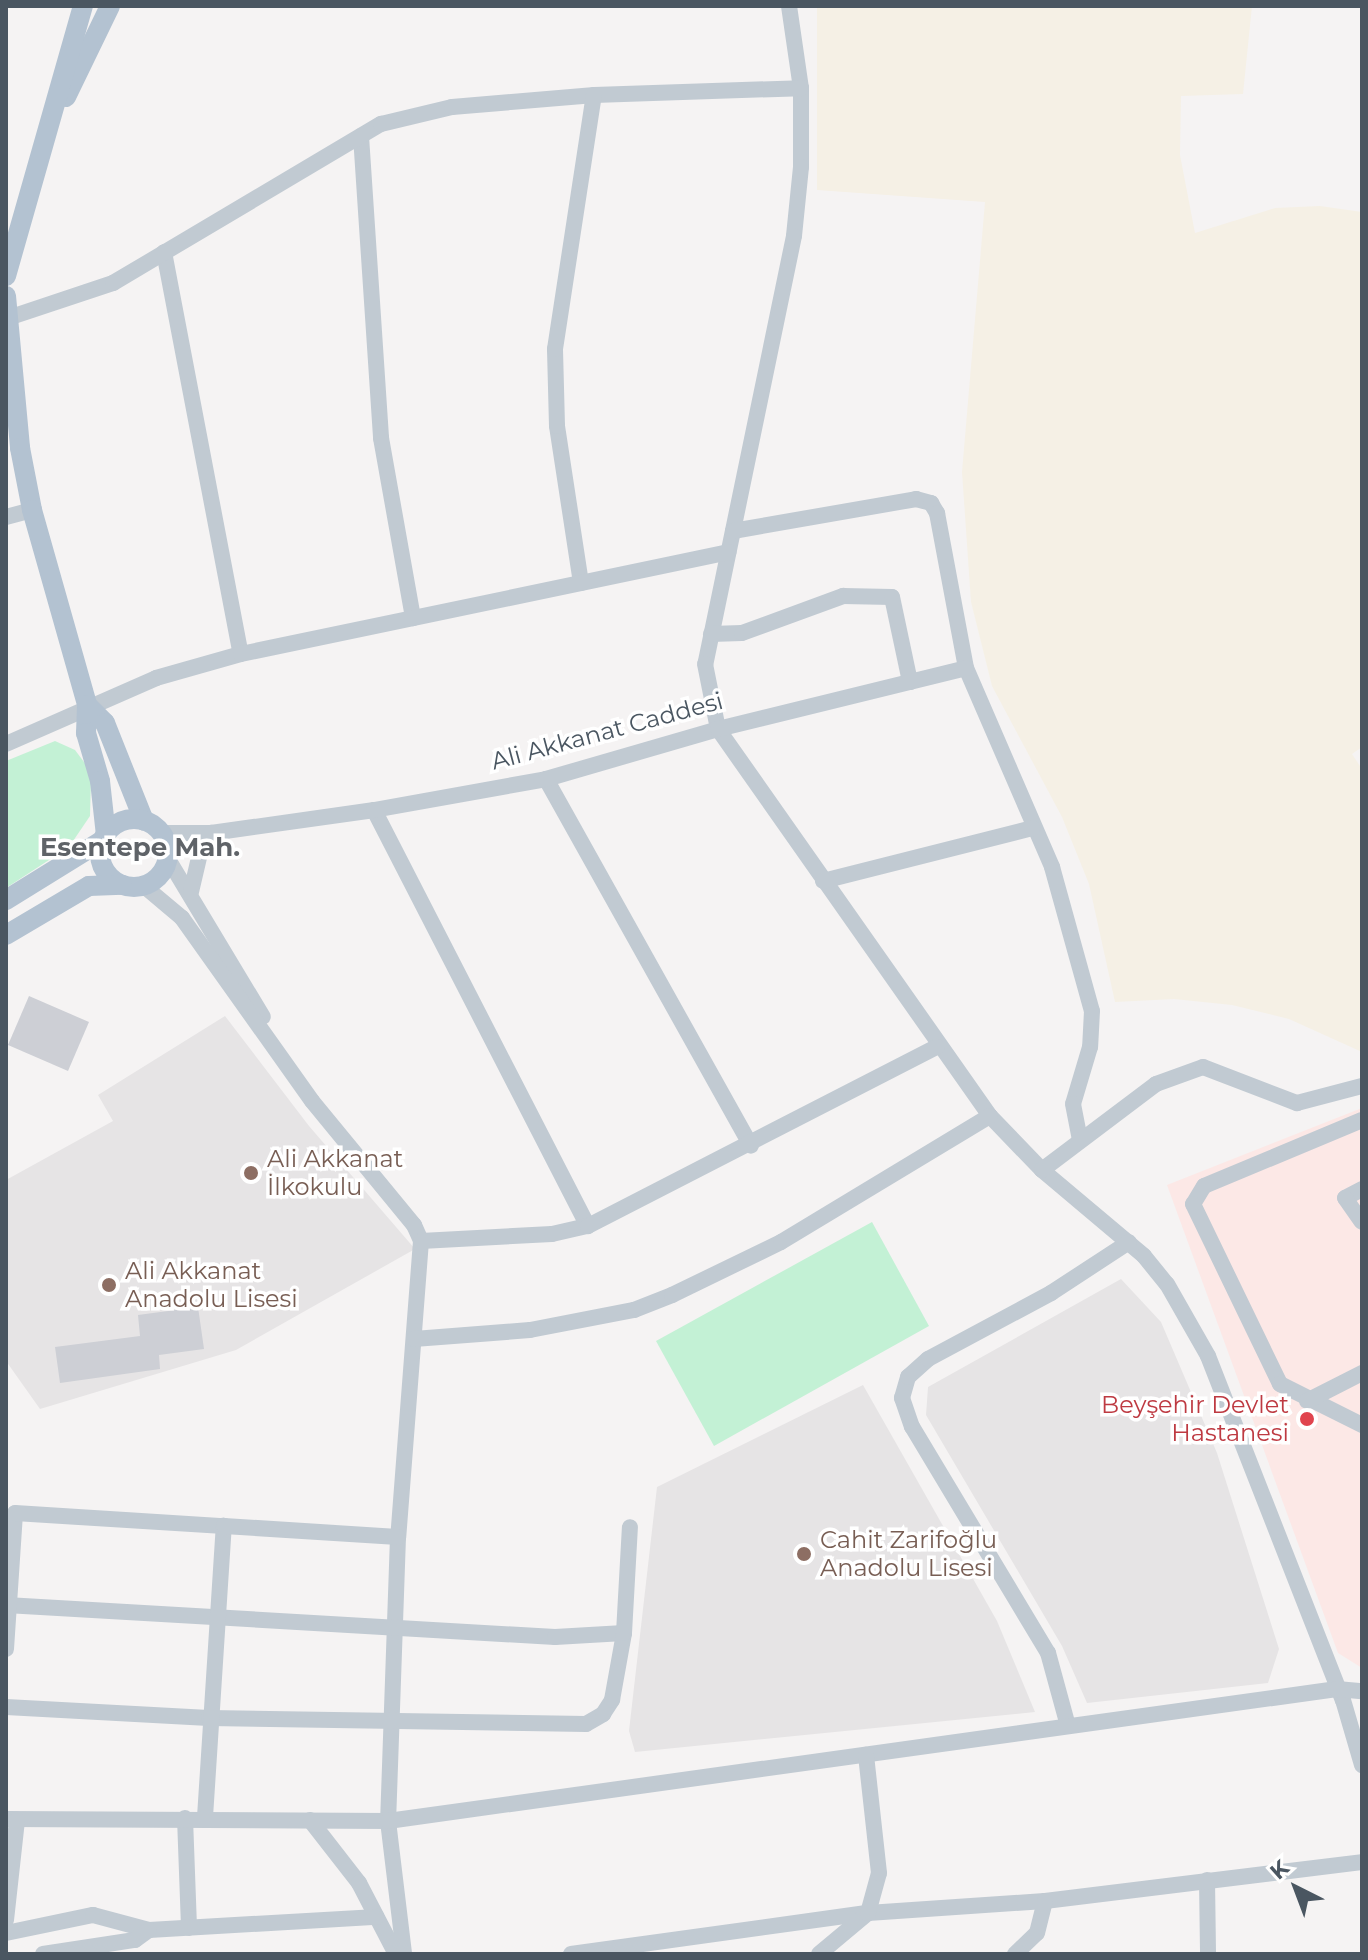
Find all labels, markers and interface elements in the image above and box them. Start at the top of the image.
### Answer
street label: Ali Akkanat Caddesi [488,686,726,776]
district label: Esentepe Mah. [40,832,240,864]
place label: Ali Akkanat İlkokulu [267,1145,403,1201]
marker: Ali Akkanat İlkokulu [242,1164,260,1182]
place label: Ali Akkanat Anadolu Lisesi [125,1257,298,1313]
marker: Ali Akkanat Anadolu Lisesi [100,1276,118,1294]
place label: Beyşehir Devlet Hastanesi [1101,1391,1289,1447]
marker: Beyşehir Devlet Hastanesi [1296,1408,1318,1430]
place label: Cahit Zarifoğlu Anadolu Lisesi [820,1526,997,1582]
marker: Cahit Zarifoğlu Anadolu Lisesi [795,1545,813,1563]
north arrow [1256,1848,1336,1928]
text: K [1265,1854,1295,1885]

